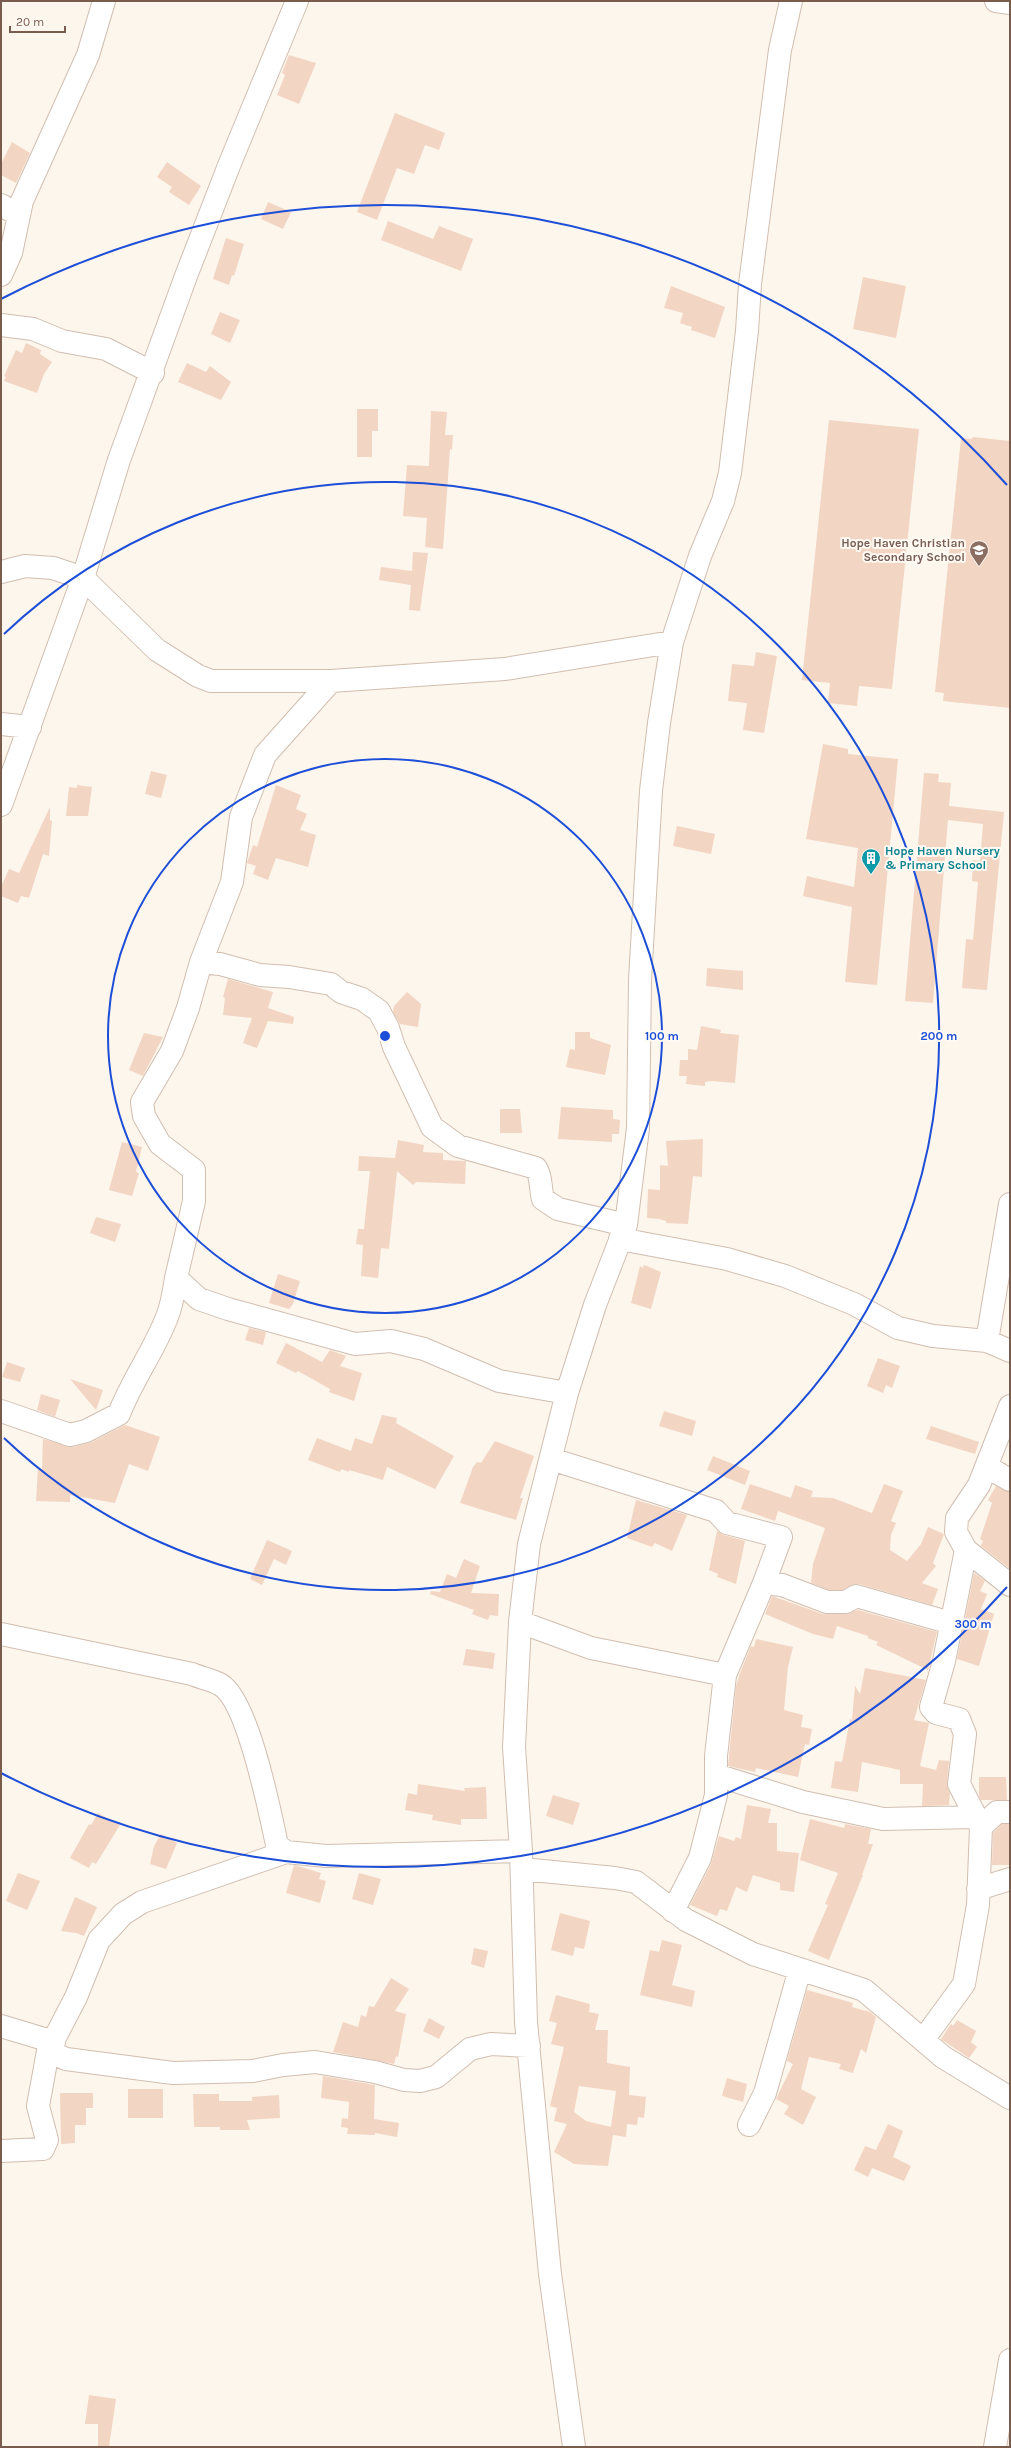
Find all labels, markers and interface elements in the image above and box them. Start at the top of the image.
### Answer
scale bar [10,8,65,34]
text: 20 m [16,15,44,29]
place label: Hope Haven Christian Secondary School [841,536,965,564]
school or university icon: Hope Haven Christian Secondary School [968,539,990,567]
place label: Hope Haven Nursery & Primary School [885,844,1000,872]
building icon: Hope Haven Nursery & Primary School [860,847,882,875]
centre of rings [378,1029,392,1043]
text: 100 m [645,1029,679,1043]
text: 200 m [921,1029,957,1043]
text: 300 m [954,1617,992,1631]

